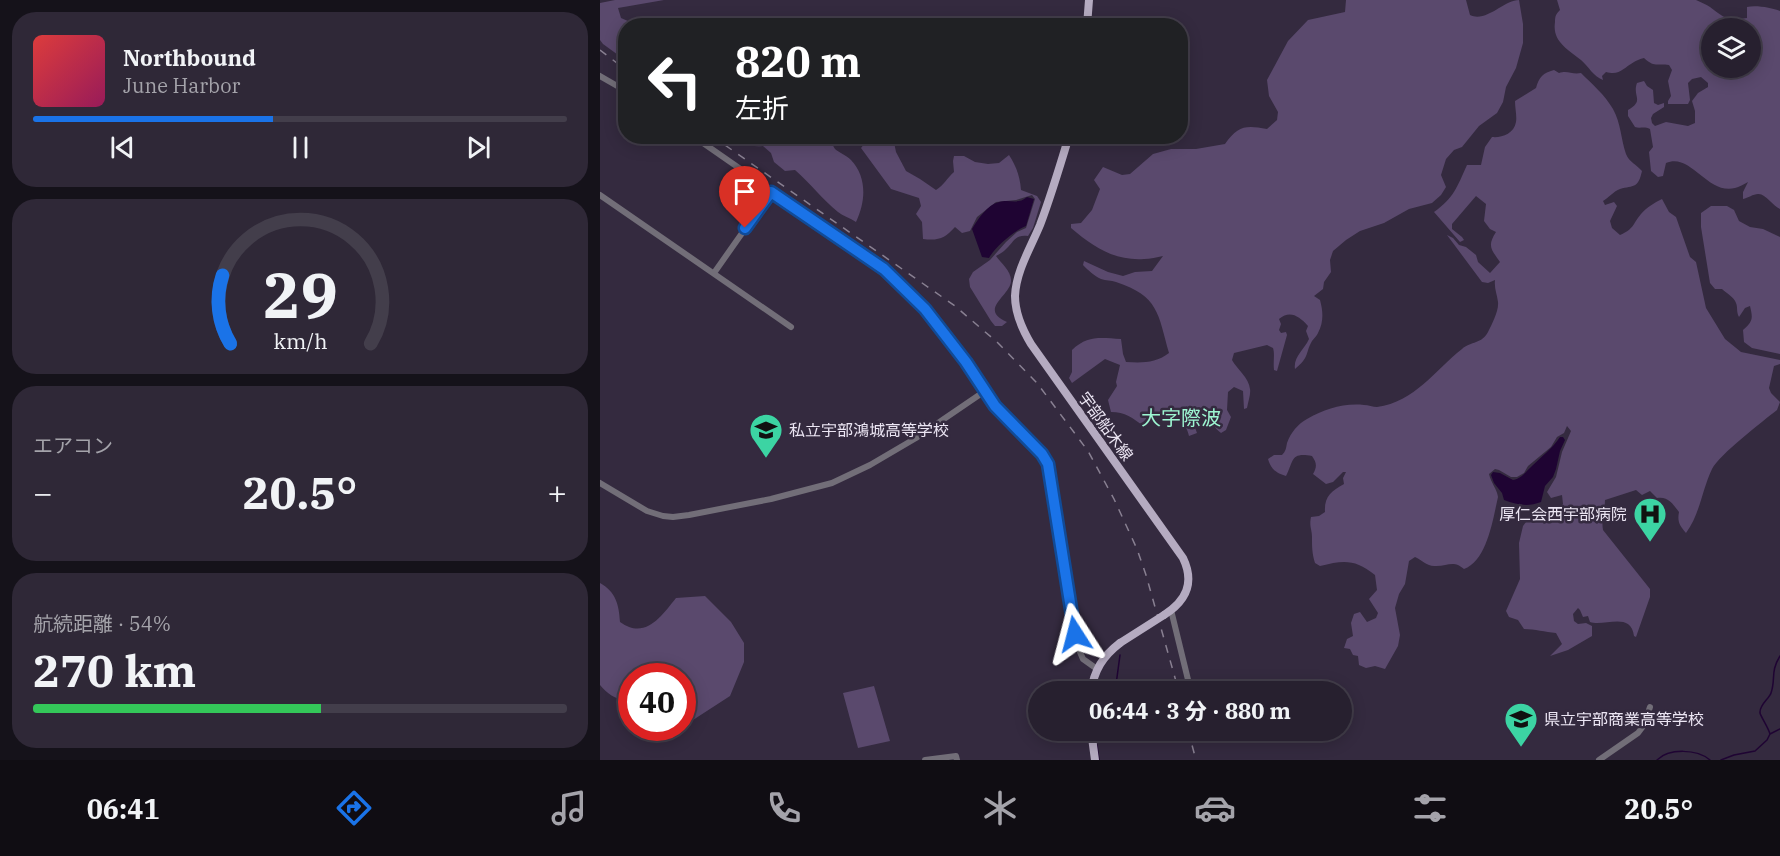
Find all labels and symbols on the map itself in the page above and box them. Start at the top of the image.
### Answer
pin [719,166,770,228]
street label: 宇部船木線 [1074,388,1138,464]
district label: 大字際波 [1141,404,1221,431]
school or university icon: 私立宇部鴻城高等学校 [748,412,784,459]
place label: 私立宇部鴻城高等学校 [789,420,949,440]
hospital icon: 厚仁会西宇部病院 [1632,496,1668,543]
place label: 厚仁会西宇部病院 [1499,504,1627,524]
position arrow [1043,602,1107,666]
speed limit sign: 40 [618,663,696,741]
school or university icon: 県立宇部商業高等学校 [1503,701,1539,748]
place label: 県立宇部商業高等学校 [1544,709,1704,729]

